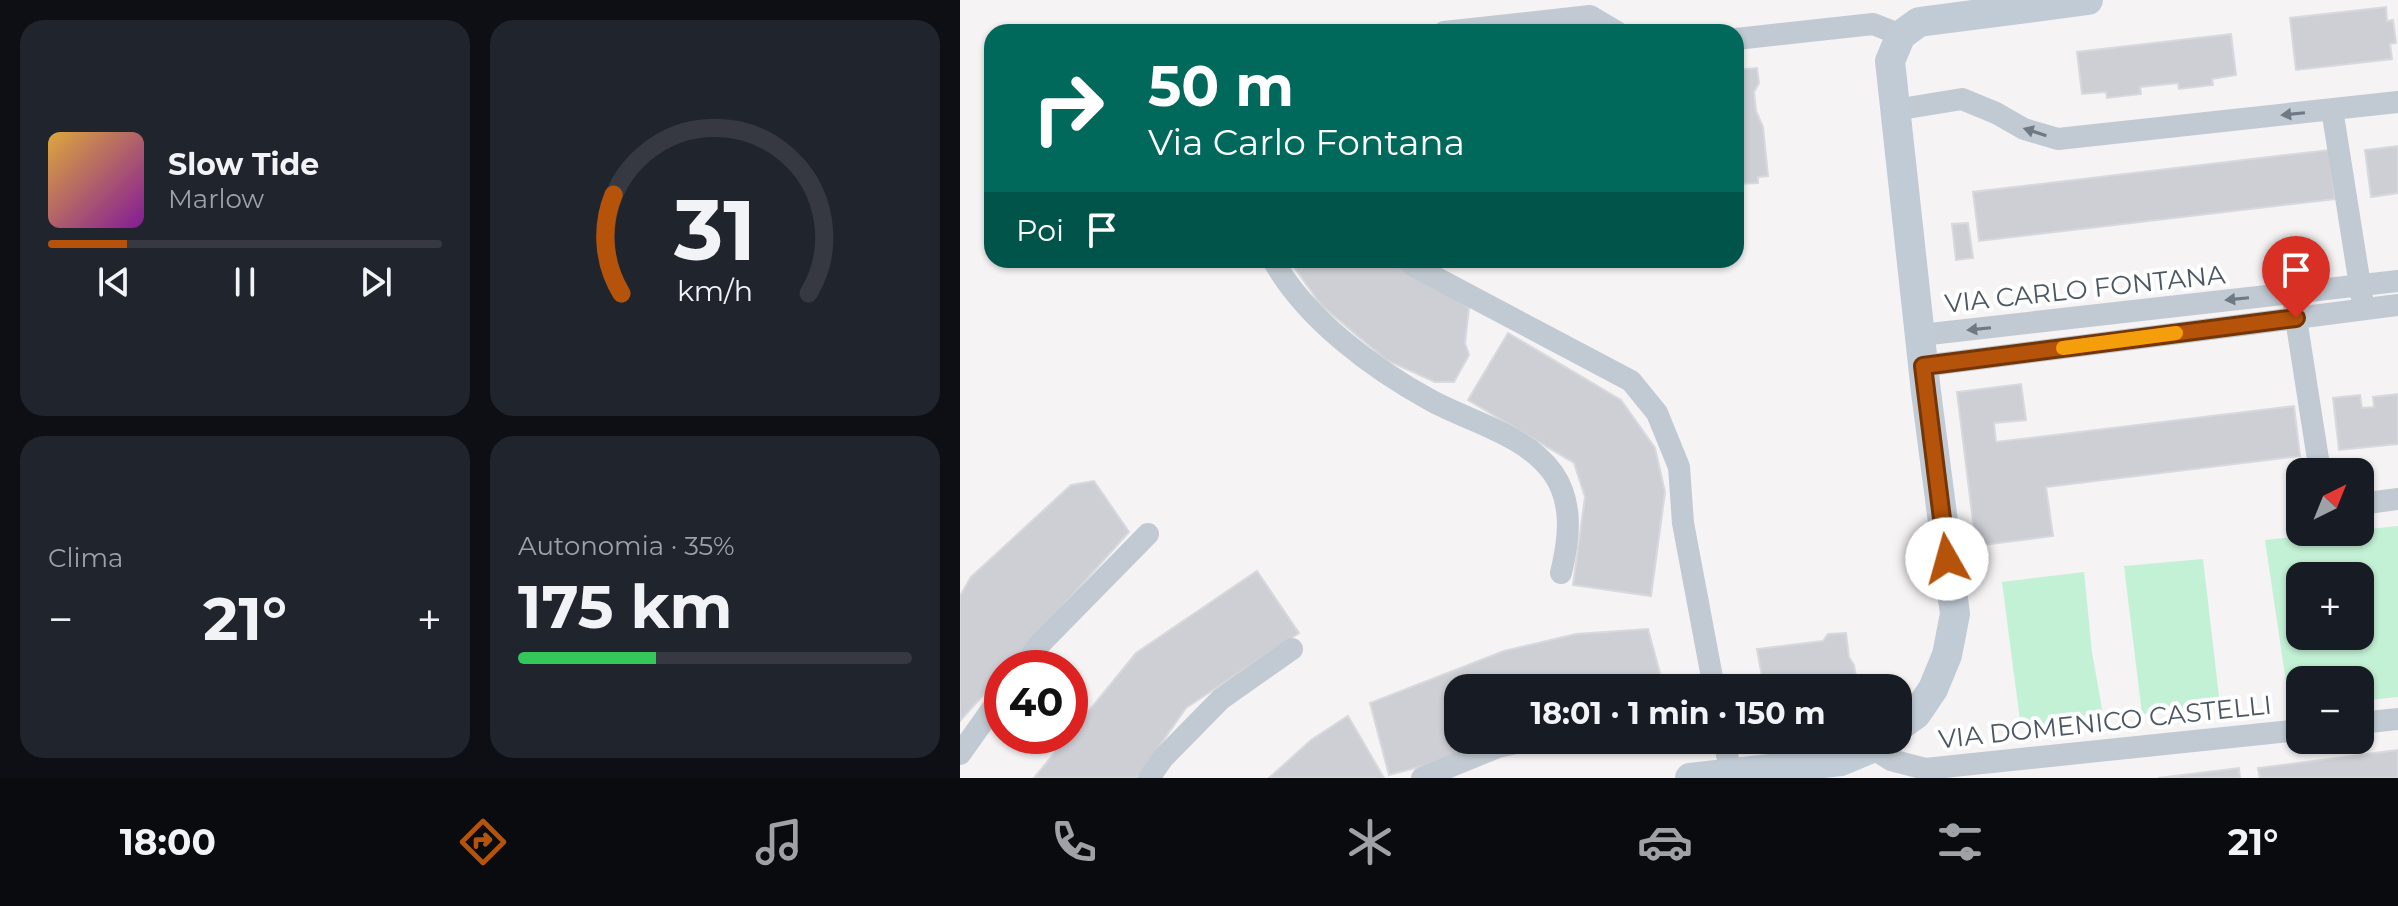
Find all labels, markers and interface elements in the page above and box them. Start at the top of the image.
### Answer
text: 50 m [1148,52,1294,120]
icon: right [1016,56,1120,160]
one-way arrow [2280,107,2305,120]
text: Via Carlo Fontana [1148,120,1465,164]
one-way arrow [2023,125,2047,138]
text: Slow Tide [168,146,319,183]
text: 31 [673,179,756,281]
text: Marlow [168,183,264,215]
icon: arrive [1080,208,1124,252]
text: Poi [1016,212,1064,249]
pin [2262,236,2330,318]
icon: arrive [2274,248,2318,292]
street label: VIA CARLO FONTANA [1943,258,2227,320]
icon: previous [92,260,136,304]
icon: pause [223,260,267,304]
icon: next [354,260,398,304]
text: km/h [677,273,753,308]
one-way arrow [2224,293,2249,306]
one-way arrow [1966,322,1991,335]
north arrow [2286,458,2374,546]
map controls [2286,458,2374,754]
position arrow [1905,517,1989,601]
text: Autonomia · 35% [518,530,735,562]
text: Clima [48,542,123,574]
button: + [2286,562,2374,650]
text: 175 km [518,570,732,643]
text: 21° [203,582,287,655]
text: − [48,592,73,646]
text: + [417,592,442,646]
speed limit sign: 40 [984,650,1088,754]
button: − [2286,666,2374,754]
street label: VIA DOMENICO CASTELLI [1937,689,2273,755]
text: 18:01 · 1 min · 150 m [1531,695,1825,732]
icon: directions [455,814,511,870]
icon: music [751,814,807,870]
icon: phone [1046,814,1102,870]
icon: climate [1342,814,1398,870]
icon: car [1637,814,1693,870]
icon: filters [1932,814,1988,870]
text: 18:00 [120,820,216,864]
text: 21° [2228,820,2278,864]

